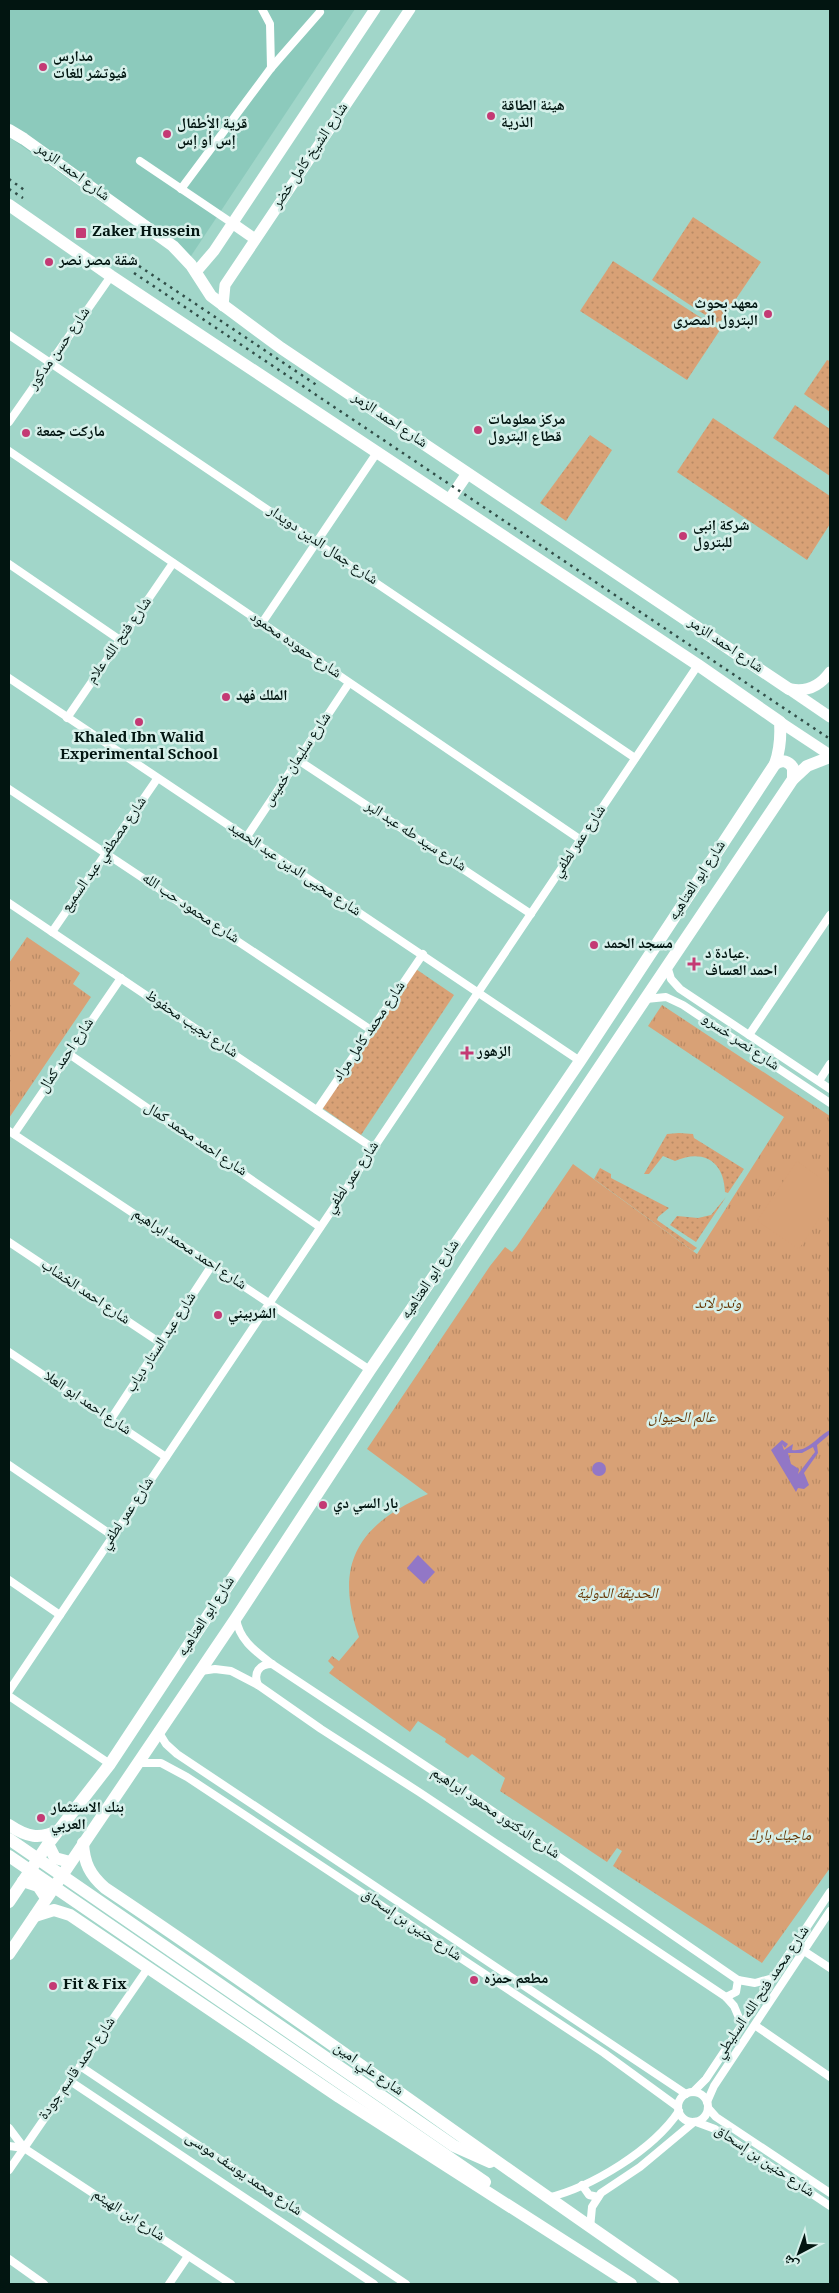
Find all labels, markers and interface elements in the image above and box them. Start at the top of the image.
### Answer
place label: مدارس فيوتشر للغات [53,45,127,88]
marker: مدارس فيوتشر للغات [37,61,49,73]
place label: هيئة الطاقة الذرية [501,94,565,137]
street label: شارع الشيخ كامل خضر [265,97,356,215]
marker: هيئة الطاقة الذرية [485,110,497,122]
place label: قرية الأطفال إس أو إس [177,112,247,155]
marker: قرية الأطفال إس أو إس [161,128,173,140]
street label: شارع احمد الزمر [28,136,115,209]
place label: Zaker Hussein [92,220,201,246]
marker: Zaker Hussein [74,226,88,240]
place label: شقة مصر نصر [58,249,138,275]
marker: شقة مصر نصر [43,256,55,268]
place label: معهد بحوث البترول المصرى [673,292,758,335]
street label: شارع حسن مدكور [21,302,98,397]
marker: معهد بحوث البترول المصرى [762,308,774,320]
street label: شارع احمد الزمر [345,385,433,456]
place label: مركز معلومات قطاع البترول [488,408,565,451]
place label: ماركت جمعة [36,420,105,446]
marker: مركز معلومات قطاع البترول [472,424,484,436]
marker: ماركت جمعة [20,427,32,439]
street label: شارع جمال الدين دويدار [260,498,383,593]
place label: شركة إنبى للبترول [693,514,750,557]
marker: شركة إنبى للبترول [677,530,689,542]
street label: شارع فتح الله علام [80,592,160,690]
street label: شارع حموده محمود [244,605,347,687]
street label: شارع احمد الزمر [681,610,769,681]
place label: الملك فهد [236,684,288,710]
marker: الملك فهد [220,691,232,703]
street label: شارع سليمان خميس [257,707,339,813]
marker: Khaled Ibn Walid Experimental School [133,716,145,728]
place label: Khaled Ibn Walid Experimental School [60,726,219,769]
street label: شارع مصطفي عبد السميع [55,791,155,919]
street label: شارع سيد طه عبد البر [358,794,471,880]
street label: شارع عمر لطفي [546,800,614,884]
street label: شارع محيى الدين عبد الحميد [222,815,366,925]
street label: شارع ابو العتاهيه [662,835,734,927]
street label: شارع محمود حب الله [136,866,245,952]
place label: مسجد الحمد [604,932,673,958]
marker: مسجد الحمد [588,939,600,951]
place label: عيادة د. احمد العساف [705,942,778,985]
marker: عيادة د. احمد العساف [687,957,701,971]
street label: شارع محمد كامل مراد [327,976,414,1088]
street label: شارع نجيب محفوظ [139,984,243,1066]
street label: شارع نصر خسرو [696,1007,784,1079]
street label: شارع احمد كمال [32,1013,102,1099]
place label: الزهور [476,1040,511,1066]
marker: الزهور [461,1047,473,1059]
street label: شارع احمد محمد كمال [138,1096,252,1184]
street label: شارع عمر لطفي [319,1136,387,1220]
street label: شارع احمد محمد ابراهيم [126,1202,252,1298]
street label: شارع ابو العتاهيه [395,1235,468,1325]
street label: شارع احمد الخشاب [35,1253,135,1333]
street label: شارع عبد الستار دياب [120,1287,205,1399]
park label: وندر لاند [695,1292,741,1318]
place label: الشربيني [228,1302,276,1328]
marker: الشربيني [212,1309,224,1321]
street label: شارع احمد ابو العلا [38,1365,137,1443]
park label: عالم الحيوان [648,1406,716,1432]
street label: شارع عمر لطفي [94,1472,162,1556]
place label: بار السي دي [333,1492,398,1518]
marker: بار السي دي [317,1499,329,1511]
street label: شارع ابو العتاهيه [171,1571,243,1663]
park label: الحديقة الدولية [576,1582,659,1608]
street label: شارع الدكتور محمود ابراهيم [425,1761,565,1867]
place label: بنك الاستثمار العربي [50,1796,124,1839]
marker: بنك الاستثمار العربي [35,1812,47,1824]
park label: ماجيك بارك [749,1824,811,1850]
street label: شارع حنين بن إسحاق [355,1883,467,1969]
street label: شارع محمد فتح الله السليطي [709,1921,818,2065]
place label: مطعم حمزه [484,1967,548,1993]
place label: Fit & Fix [63,1973,127,1999]
marker: مطعم حمزه [468,1974,480,1986]
marker: Fit & Fix [47,1980,59,1992]
street label: شارع احمد قاسم جودة [32,2012,124,2126]
street label: شارع علي امين [327,2036,409,2104]
street label: شارع حنين بن إسحاق [708,2119,820,2205]
street label: شارع محمد يوسف موسى [179,2126,307,2224]
street label: شارع ابن الهيثم [86,2183,170,2250]
north arrow [774,2228,824,2278]
text: ش [778,2247,805,2275]

